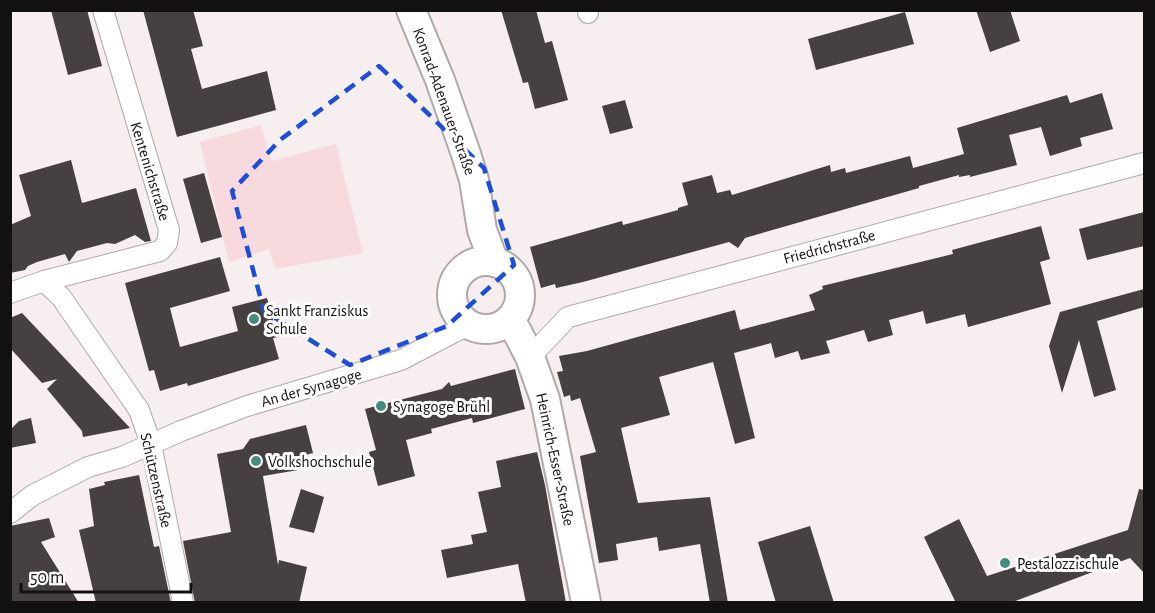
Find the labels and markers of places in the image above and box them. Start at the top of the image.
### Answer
place label: Sankt Franziskus Schule [266,303,368,337]
marker: Sankt Franziskus Schule [247,312,261,326]
marker: Synagoge Brühl [374,399,388,413]
place label: Synagoge Brühl [393,399,490,416]
marker: Volkshochschule [249,454,263,468]
place label: Volkshochschule [268,454,372,470]
marker: Pestalozzischule [998,556,1012,570]
place label: Pestalozzischule [1017,556,1119,572]

